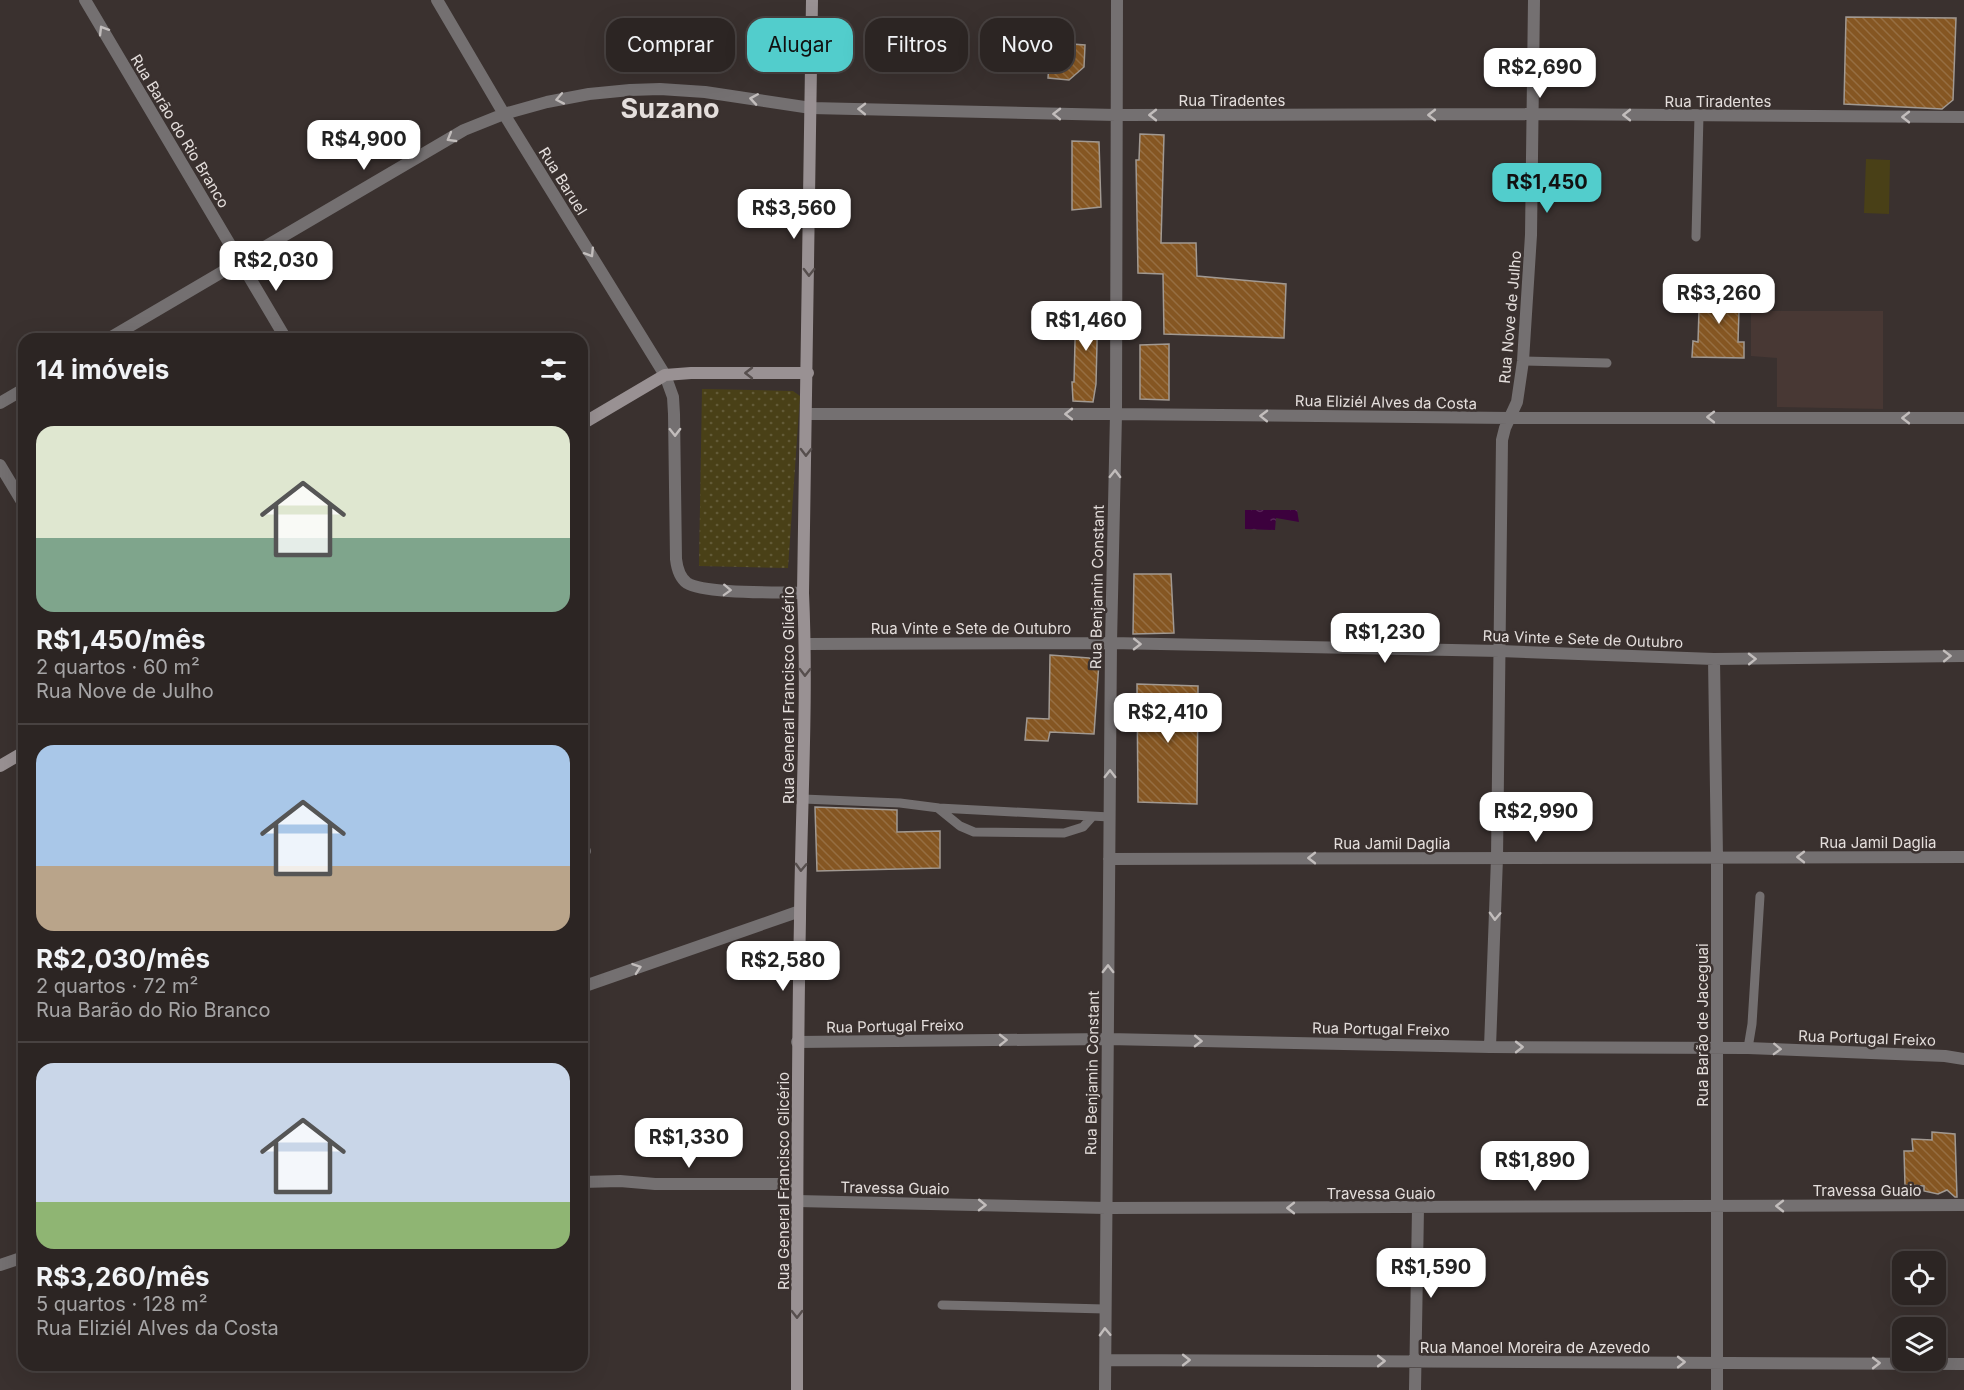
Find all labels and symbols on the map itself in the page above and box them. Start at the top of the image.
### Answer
one-way arrow [98,26,110,36]
pin: R$2,690 [1485,48,1595,99]
street label: Rua Barão do Rio Branco [127,51,233,211]
street label: Rua Tiradentes [1179,91,1285,110]
district label: Suzano [621,92,720,125]
street label: Rua Tiradentes [1665,92,1771,111]
one-way arrow [555,93,565,105]
one-way arrow [749,94,758,106]
one-way arrow [858,103,867,116]
one-way arrow [1053,108,1062,120]
one-way arrow [1148,109,1157,121]
one-way arrow [1427,109,1436,121]
one-way arrow [1622,109,1631,121]
one-way arrow [1901,111,1910,123]
pin: R$4,900 [309,120,419,171]
one-way arrow [447,130,457,142]
street label: Rua Baruel [535,144,591,218]
pin: R$1,450 [1492,163,1602,214]
pin: R$3,560 [739,189,849,240]
pin: R$2,030 [221,241,331,292]
one-way arrow [583,246,594,257]
street label: Rua Nove de Julho [1495,250,1525,384]
one-way arrow [803,267,815,276]
pin: R$3,260 [1664,274,1774,325]
pin: R$1,460 [1031,301,1141,352]
one-way arrow [745,367,754,379]
street label: Rua Eliziél Alves da Costa [1295,391,1477,413]
one-way arrow [1064,408,1073,420]
one-way arrow [1259,410,1268,422]
one-way arrow [1706,411,1715,423]
one-way arrow [1901,412,1910,424]
one-way arrow [669,428,681,437]
one-way arrow [800,448,813,457]
one-way arrow [1108,469,1121,478]
street label: Rua Benjamin Constant [1086,505,1108,669]
one-way arrow [723,584,732,596]
street label: Rua General Francisco Glicério [779,586,798,804]
pin: R$1,230 [1330,613,1440,664]
street label: Rua Vinte e Sete de Outubro [871,619,1071,638]
street label: Rua Vinte e Sete de Outubro [1482,626,1684,652]
one-way arrow [1133,638,1142,650]
one-way arrow [1942,650,1951,662]
one-way arrow [1747,652,1756,665]
one-way arrow [799,668,811,677]
pin: R$2,410 [1113,693,1223,744]
one-way arrow [1104,769,1116,778]
pin: R$2,990 [1481,792,1591,843]
street label: Rua Jamil Daglia [1820,833,1936,852]
street label: Rua Jamil Daglia [1334,834,1450,853]
one-way arrow [1796,851,1805,863]
one-way arrow [1307,852,1316,864]
one-way arrow [795,862,807,871]
one-way arrow [1488,912,1501,921]
pin: R$2,580 [728,941,838,992]
street label: Rua Barão de Jaceguai [1693,943,1712,1107]
one-way arrow [631,962,642,975]
one-way arrow [1102,964,1114,973]
street label: Rua Benjamin Constant [1081,991,1103,1155]
street label: Rua Portugal Freixo [826,1015,964,1037]
street label: Rua Portugal Freixo [1312,1018,1450,1040]
street label: Rua Portugal Freixo [1798,1026,1936,1050]
one-way arrow [998,1033,1007,1046]
one-way arrow [1193,1034,1202,1047]
one-way arrow [1514,1041,1523,1053]
one-way arrow [1772,1043,1781,1055]
street label: Rua General Francisco Glicério [774,1072,793,1290]
pin: R$1,330 [634,1118,744,1169]
pin: R$1,890 [1480,1141,1590,1192]
street label: Travessa Guaio [840,1178,950,1198]
street label: Travessa Guaio [1812,1181,1922,1200]
street label: Travessa Guaio [1326,1184,1436,1203]
one-way arrow [977,1199,986,1211]
one-way arrow [1775,1200,1784,1212]
one-way arrow [1286,1202,1295,1214]
pin: R$1,590 [1376,1248,1486,1299]
one-way arrow [791,1309,803,1318]
one-way arrow [1099,1327,1112,1336]
street label: Rua Manoel Moreira de Azevedo [1420,1338,1650,1357]
one-way arrow [1181,1354,1190,1366]
one-way arrow [1376,1355,1385,1367]
one-way arrow [1676,1356,1685,1368]
one-way arrow [1871,1357,1880,1369]

